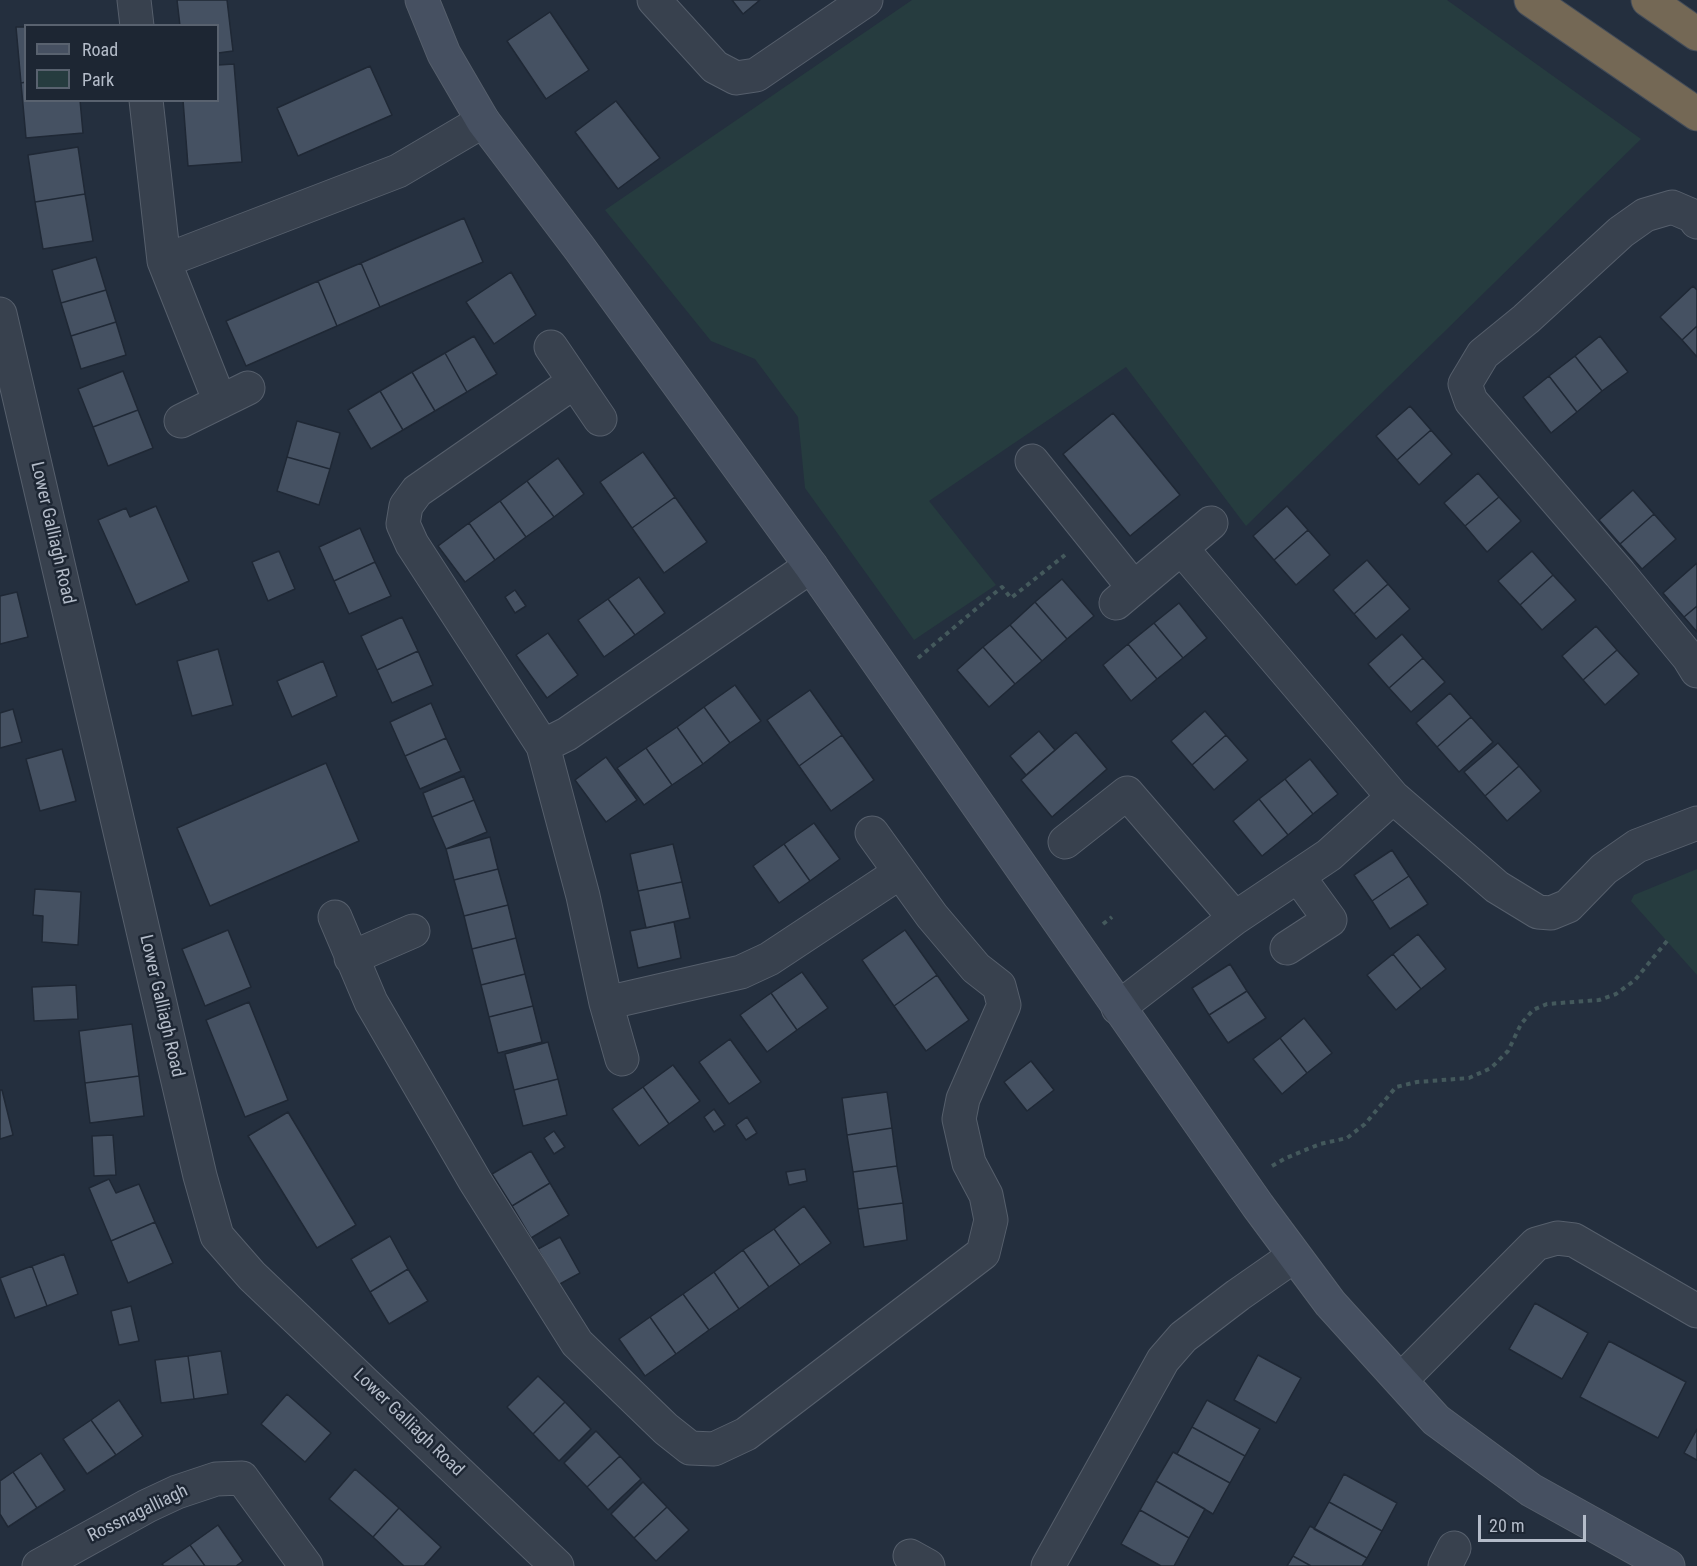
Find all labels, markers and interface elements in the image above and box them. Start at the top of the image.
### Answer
legend [24,24,219,102]
text: Road [82,39,118,60]
text: Park [82,69,114,90]
street label: Lower Galliagh Road [25,460,79,606]
street label: Lower Galliagh Road [134,933,188,1079]
street label: Lower Galliagh Road [348,1365,468,1481]
street label: Rossnagalliagh [85,1481,191,1547]
scale bar [1481,1503,1589,1541]
text: 20 m [1489,1515,1524,1536]

